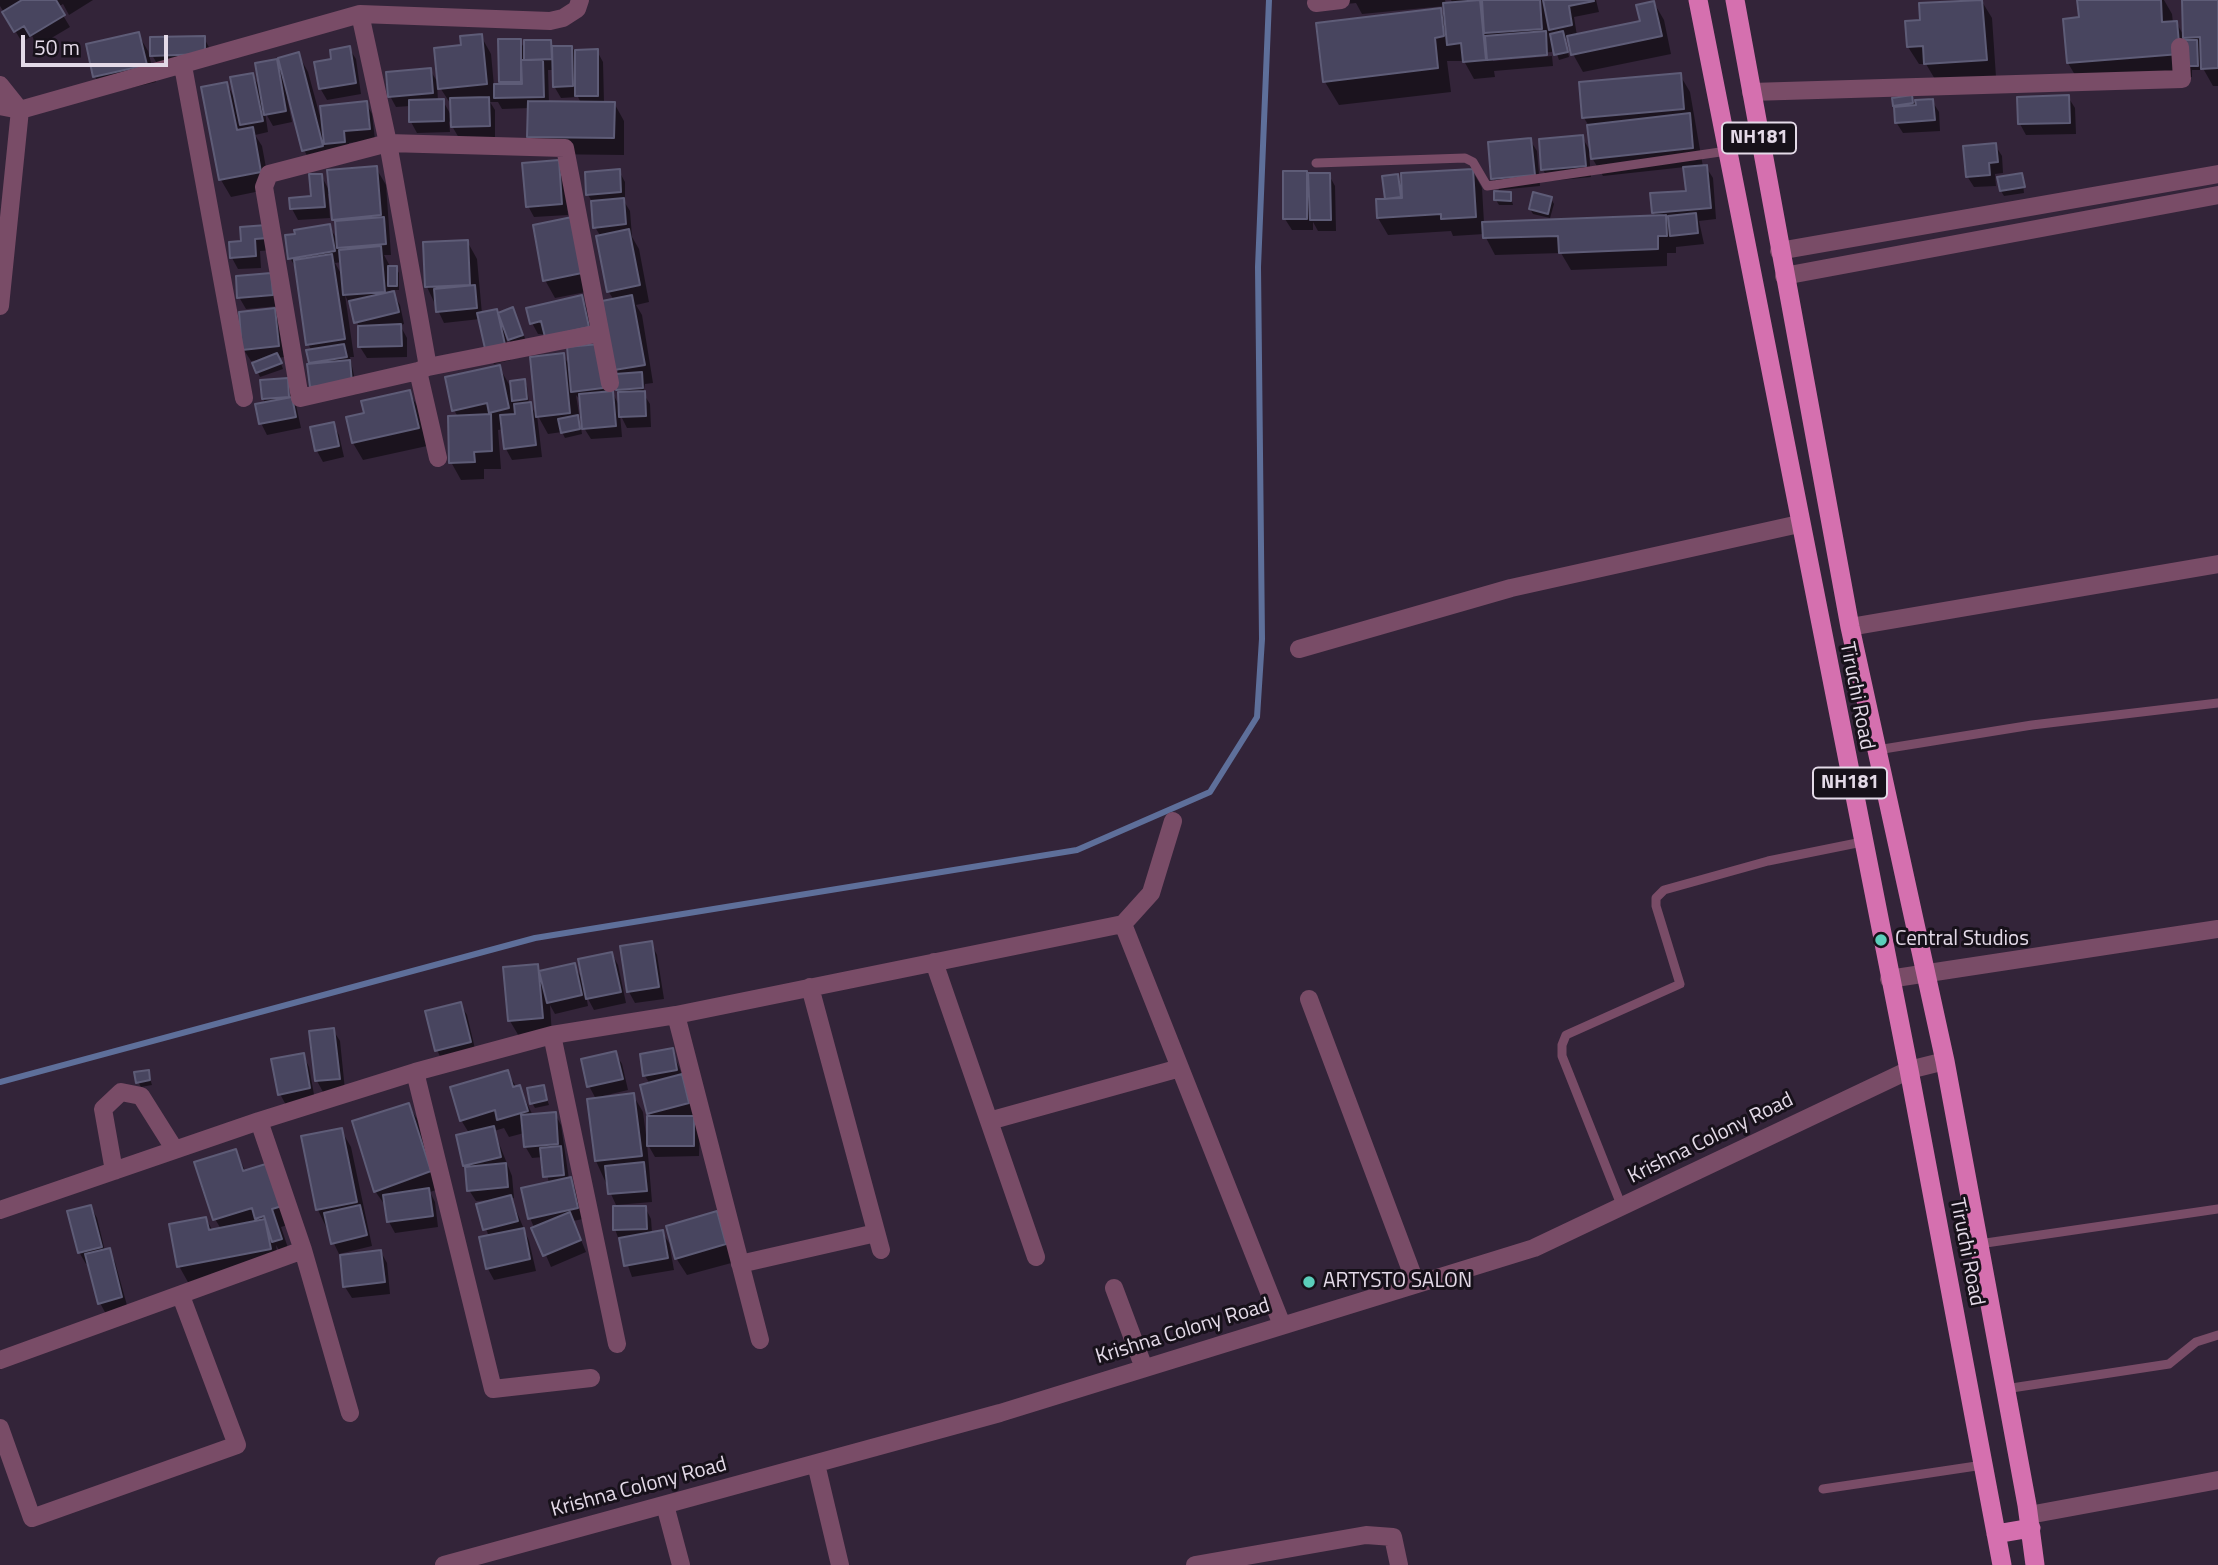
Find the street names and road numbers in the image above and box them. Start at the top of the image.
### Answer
road number: NH181 [1722,122,1796,154]
street label: Tiruchi Road [1833,640,1879,752]
road number: NH181 [1813,768,1887,798]
street label: Krishna Colony Road [1624,1088,1798,1190]
street label: Tiruchi Road [1943,1196,1989,1308]
street label: Krishna Colony Road [1093,1294,1273,1370]
street label: Krishna Colony Road [548,1452,730,1524]

